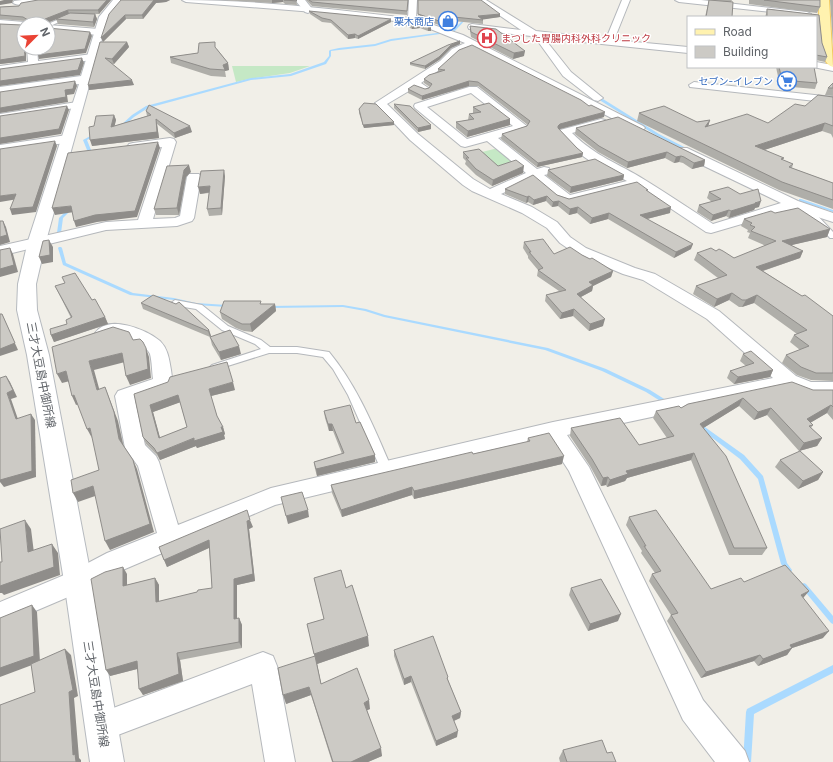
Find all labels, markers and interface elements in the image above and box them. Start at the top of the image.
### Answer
shop icon: 栗木商店 [437,10,459,32]
place label: 栗木商店 [394,15,434,27]
north arrow [16,16,56,56]
legend [687,16,817,68]
text: Road [723,24,752,39]
text: N [37,25,53,39]
hospital icon: まつした胃腸内科外科クリニック [476,27,498,49]
place label: まつした胃腸内科外科クリニック [501,32,651,44]
text: Building [723,44,768,59]
supermarket icon: セブン-イレブン [776,70,798,92]
place label: セブン-イレブン [698,75,773,87]
street label: 三才大豆島中御所線 [24,320,59,429]
street label: 三才大豆島中御所線 [81,639,112,748]

